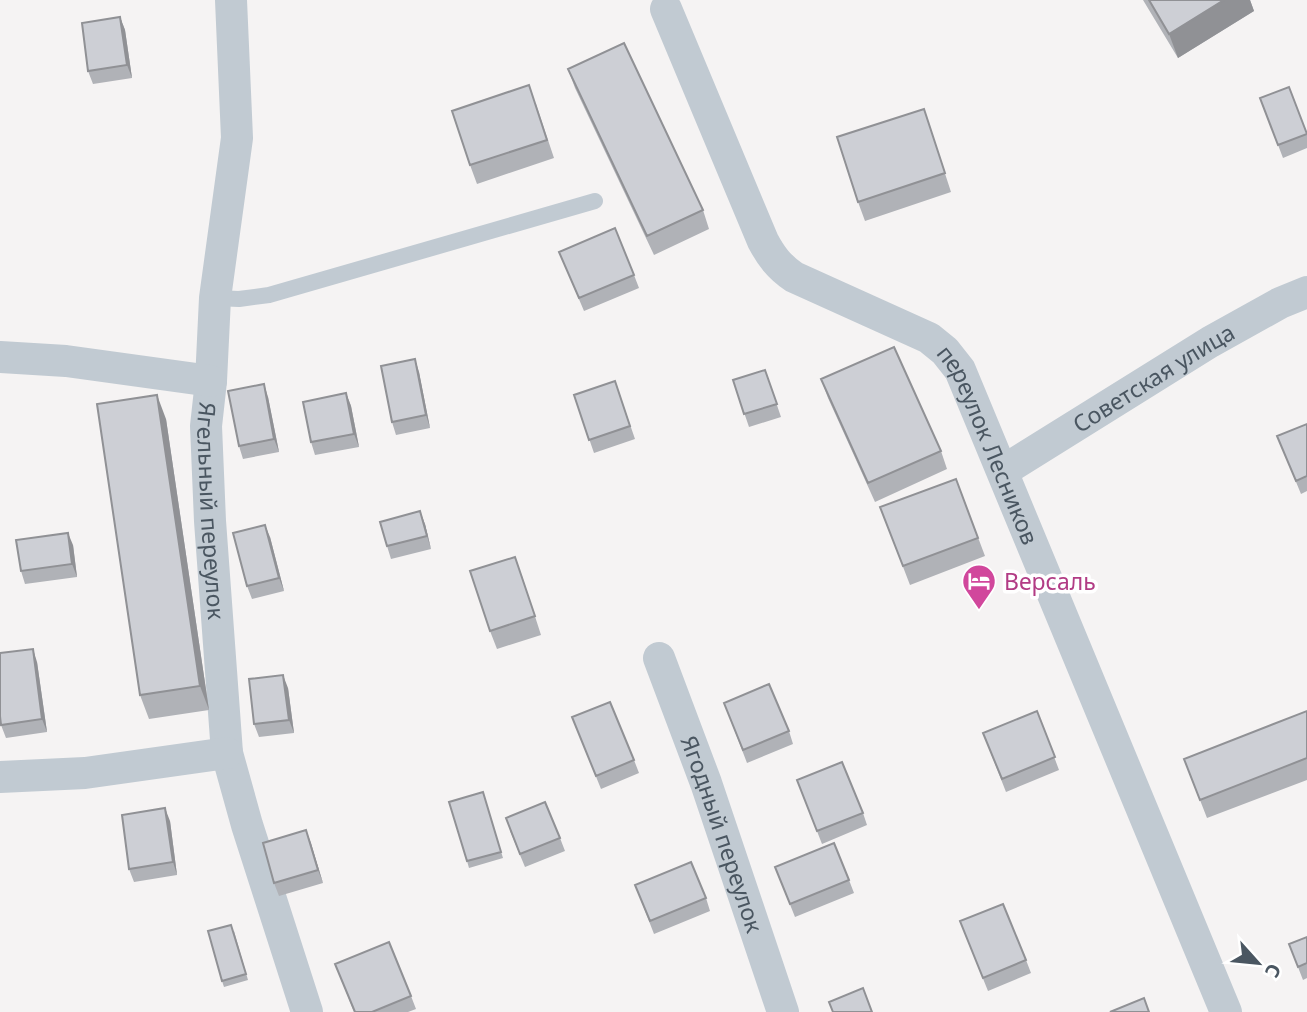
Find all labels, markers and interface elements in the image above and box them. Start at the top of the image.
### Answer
street label: Советская улица [1066,316,1240,440]
street label: переулок Лесников [930,338,1046,549]
street label: Ягельный переулок [190,400,233,621]
hotel icon: Версаль [960,562,998,611]
place label: Версаль [1004,565,1096,597]
street label: Ягодный переулок [674,731,771,937]
north arrow [1223,928,1293,998]
text: С [1259,959,1288,982]

